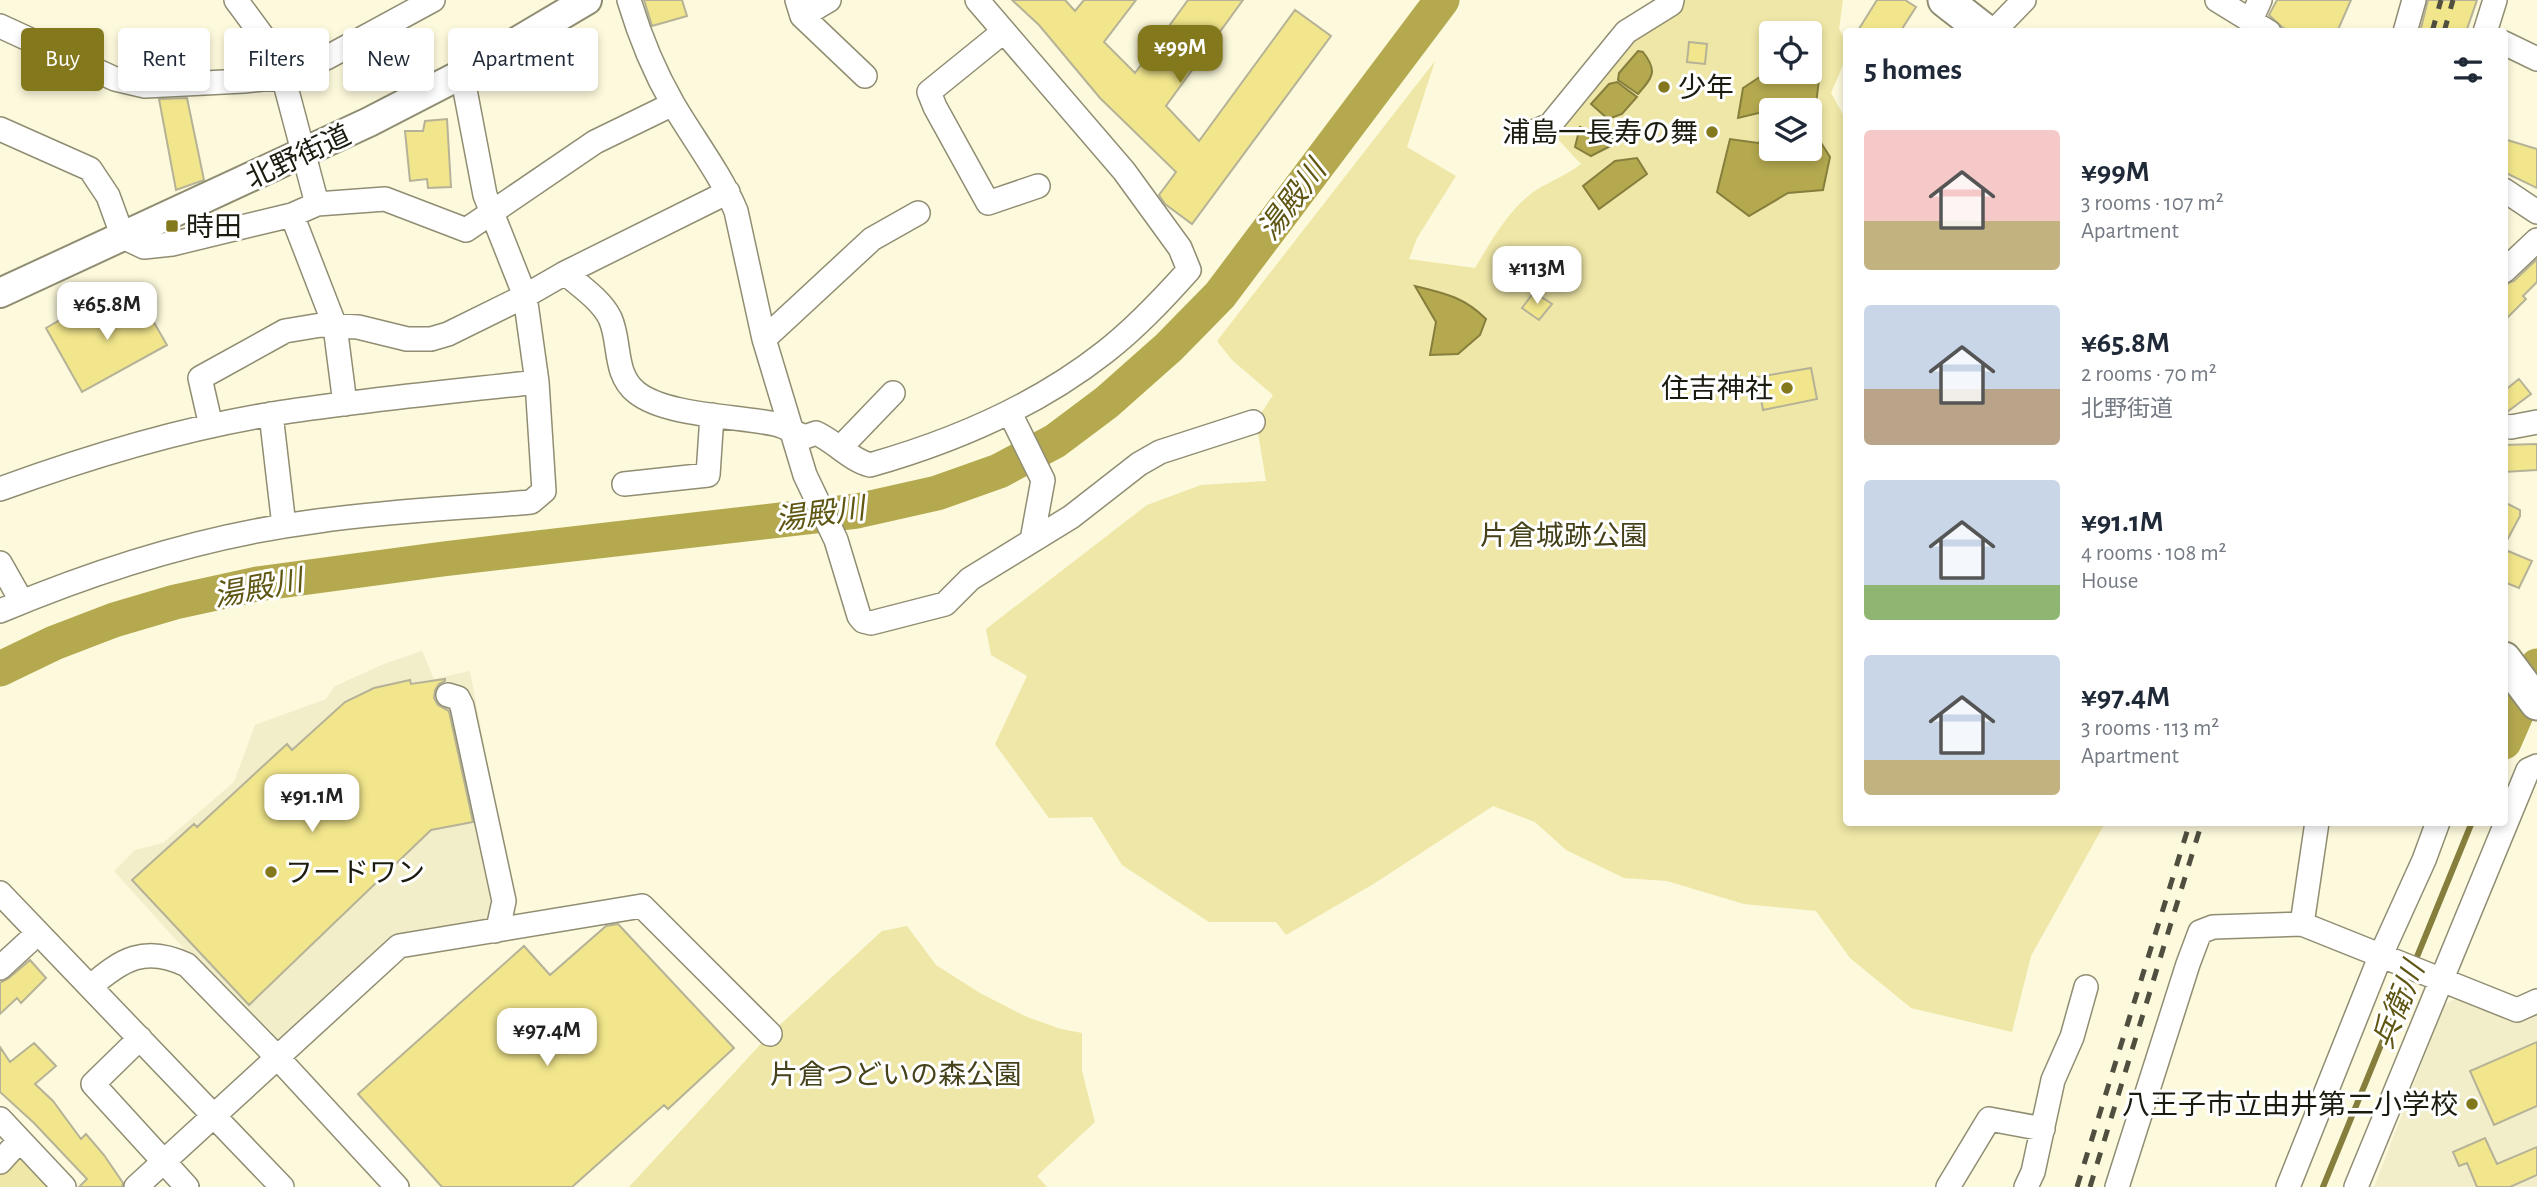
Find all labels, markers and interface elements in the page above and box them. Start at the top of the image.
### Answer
map controls [1759,21,1822,161]
button: locate [1759,21,1822,84]
pin: ¥99M [1139,25,1221,85]
chip: Buy [21,28,104,91]
chip: Rent [118,28,210,91]
chip: Filters [224,28,329,91]
chip: New [343,28,434,91]
chip: Apartment [448,28,598,91]
text: ¥99M [1154,36,1206,59]
icon: filters [2449,51,2487,89]
text: 5 homes [1864,55,1962,85]
place label: 少年 [1678,73,1734,103]
marker: 少年 [1656,79,1672,95]
button: layers [1759,98,1822,161]
place label: 浦島一長寿の舞 [1502,118,1698,148]
street label: 北野街道 [241,120,356,194]
marker: 浦島一長寿の舞 [1704,124,1720,140]
water label: 湯殿川 [1253,153,1334,246]
text: ¥99M [2081,157,2150,187]
icon: home [1920,158,2004,242]
text: 3 rooms · 107 m² [2081,192,2224,215]
place label: 時田 [186,212,242,242]
marker: 時田 [164,218,180,234]
text: Apartment [2081,220,2179,243]
pin: ¥113M [1488,246,1586,306]
text: ¥113M [1509,257,1565,280]
pin: ¥65.8M [50,282,164,342]
text: ¥65.8M [73,293,141,316]
text: ¥65.8M [2081,328,2170,358]
icon: home [1920,333,2004,417]
text: 2 rooms · 70 m² [2081,363,2217,386]
place label: 住吉神社 [1661,374,1773,404]
marker: 住吉神社 [1779,380,1795,396]
text: 北野街道 [2081,398,2173,421]
water label: 湯殿川 [773,492,870,536]
text: ¥91.1M [2081,507,2164,537]
icon: home [1920,508,2004,592]
park label: 片倉城跡公園 [1480,521,1648,551]
text: 4 rooms · 108 m² [2081,542,2227,565]
water label: 湯殿川 [211,564,308,612]
text: House [2081,570,2138,593]
text: ¥97.4M [2081,682,2170,712]
icon: home [1920,683,2004,767]
text: 3 rooms · 113 m² [2081,717,2219,740]
text: Apartment [2081,745,2179,768]
pin: ¥91.1M [255,774,369,834]
text: ¥91.1M [280,785,344,808]
place label: フードワン [285,860,425,888]
marker: フードワン [263,864,279,880]
water label: 兵衛川 [2366,955,2431,1053]
pin: ¥97.4M [490,1009,604,1068]
text: ¥97.4M [513,1019,581,1042]
park label: 片倉つどいの森公園 [770,1060,1022,1090]
place label: 八王子市立由井第二小学校 [2122,1090,2458,1120]
marker: 八王子市立由井第二小学校 [2464,1096,2480,1112]

